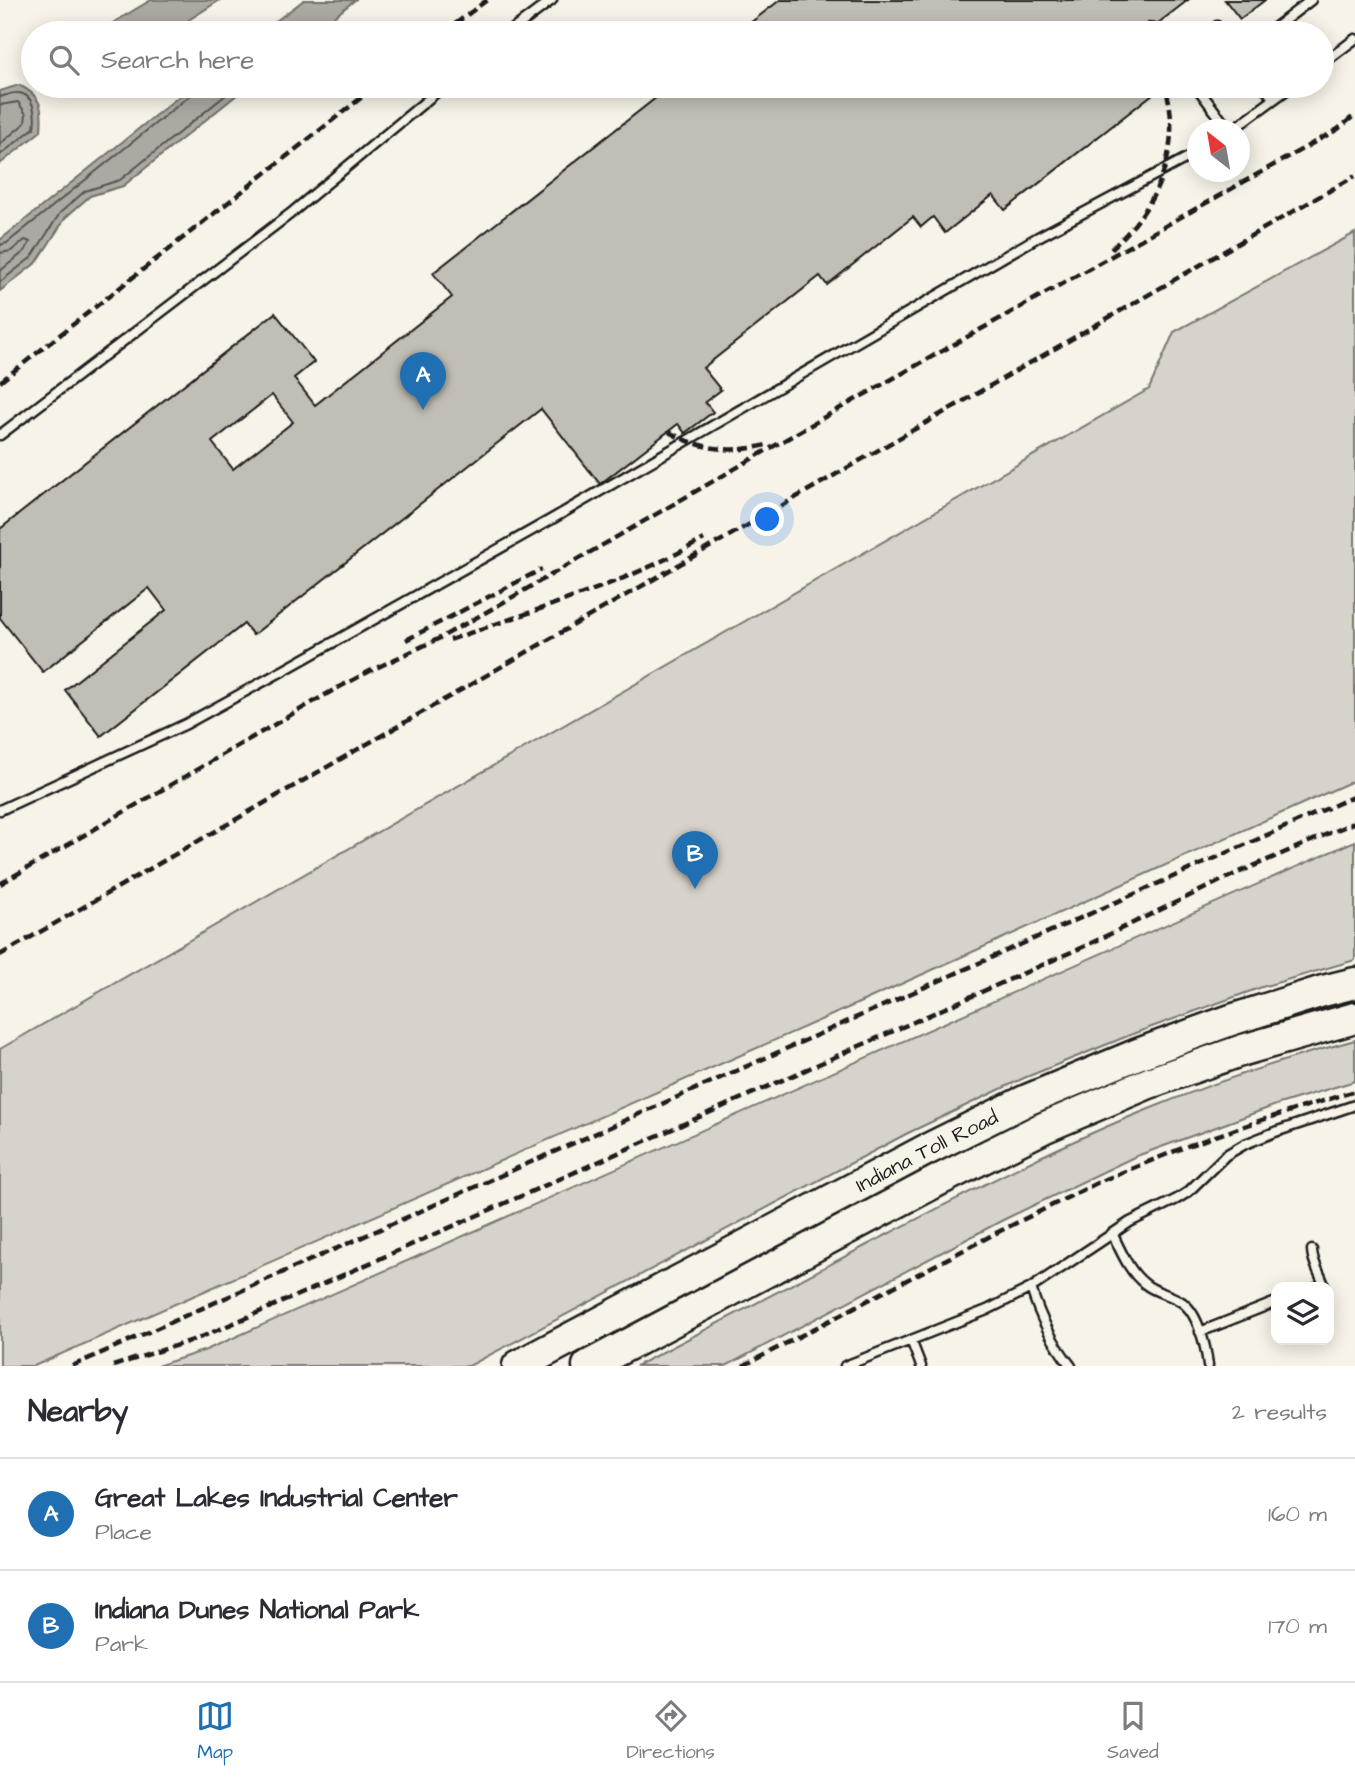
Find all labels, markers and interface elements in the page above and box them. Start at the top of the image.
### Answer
search box [21,21,1334,98]
icon: search [45,41,83,79]
text: Search here [101,42,254,78]
north arrow [1187,119,1250,182]
pin: A [400,352,446,410]
your location [750,502,784,536]
pin: B [672,831,718,889]
street label: Indiana Toll Road [851,1103,1003,1200]
map controls [1271,1282,1334,1345]
button: layers [1271,1282,1334,1345]
text: Nearby [28,1391,128,1433]
text: 2 results [1232,1396,1327,1428]
text: Great Lakes Industrial Center [95,1480,458,1516]
text: A [44,1498,58,1530]
text: 160 m [1268,1498,1327,1530]
text: Place [95,1516,152,1548]
text: Indiana Dunes National Park [95,1592,419,1628]
text: B [43,1610,59,1642]
text: 170 m [1268,1610,1327,1642]
text: Park [95,1628,148,1660]
tab: Map [196,1697,234,1766]
tab: Directions [626,1697,715,1766]
tab: Saved [1107,1697,1159,1766]

